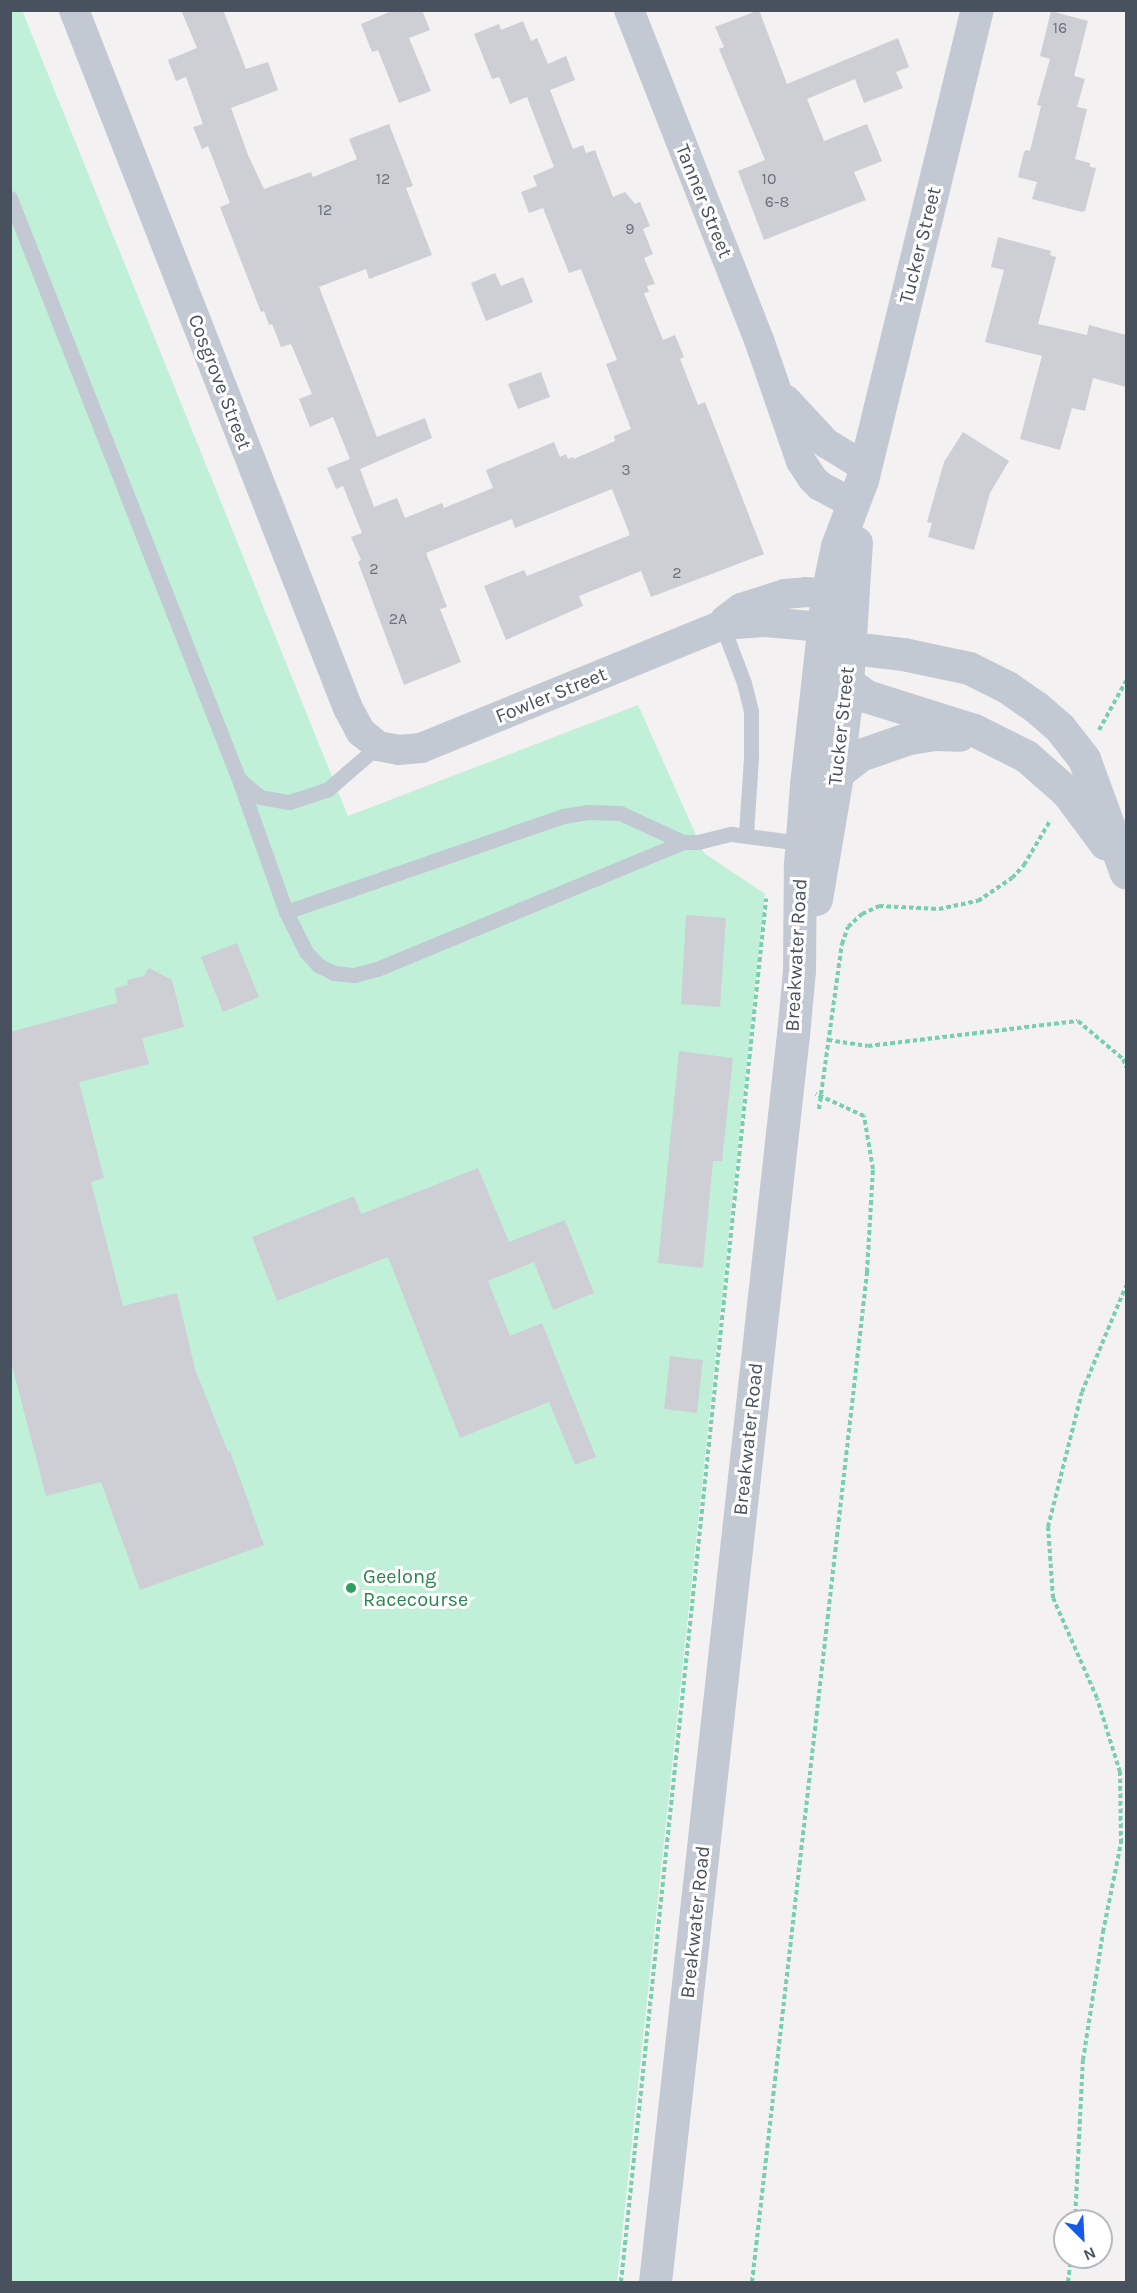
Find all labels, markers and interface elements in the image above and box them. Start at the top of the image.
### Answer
house number: 16 [1053,18,1067,38]
street label: Tanner Street [670,141,738,261]
house number: 12 [376,169,390,189]
house number: 10 [762,169,776,189]
street label: Tucker Street [894,184,946,306]
house number: 6-8 [765,192,789,212]
house number: 12 [318,200,332,220]
house number: 9 [625,219,635,239]
street label: Cosgrove Street [183,311,257,453]
house number: 3 [621,460,631,480]
house number: 2 [369,559,379,579]
house number: 2 [672,563,682,583]
house number: 2A [389,609,407,629]
street label: Fowler Street [492,662,610,728]
street label: Tucker Street [823,665,859,787]
street label: Breakwater Road [780,878,812,1032]
street label: Breakwater Road [728,1361,768,1517]
place label: Geelong Racecourse [363,1564,468,1611]
marker: Geelong Racecourse [344,1581,358,1595]
street label: Breakwater Road [675,1844,715,2000]
north arrow [1053,2209,1113,2269]
text: N [1081,2243,1099,2265]

